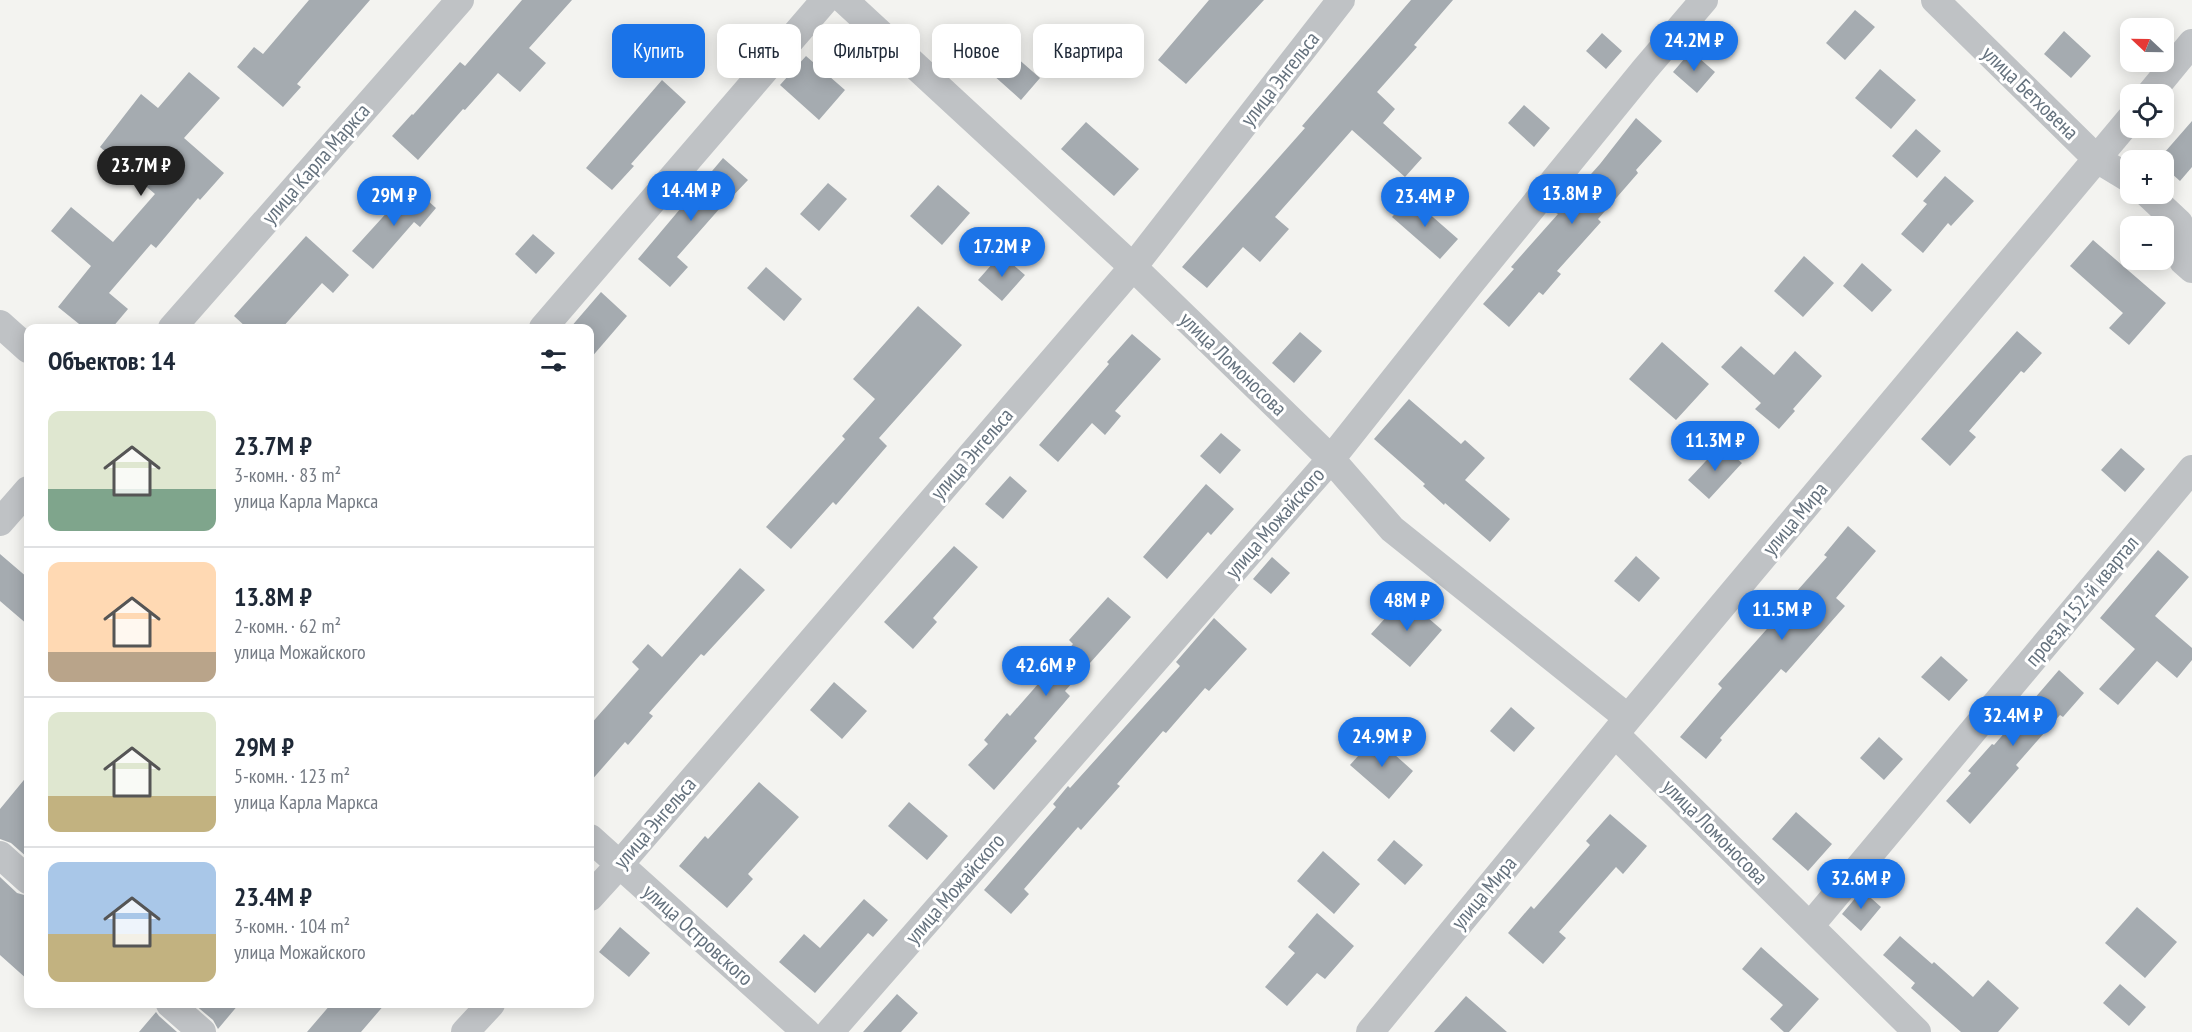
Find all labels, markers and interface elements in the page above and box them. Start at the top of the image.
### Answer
north arrow [2120,18,2174,72]
map controls [2120,18,2174,270]
pin: 24.2M ₽ [1639,21,1749,72]
chip: Купить [612,24,705,78]
chip: Снять [717,24,801,78]
chip: Фильтры [813,24,920,78]
chip: Новое [932,24,1021,78]
chip: Квартира [1033,24,1144,78]
street label: улица Энгельса [1234,26,1325,131]
text: 24.2M ₽ [1664,27,1724,53]
street label: улица Бетховена [1976,40,2084,145]
button: locate [2120,84,2174,138]
street label: улица Карла Маркса [256,98,376,230]
pin: 23.7M ₽ [86,146,196,197]
button: + [2120,150,2174,204]
text: 23.7M ₽ [111,152,171,178]
pin: 14.4M ₽ [636,171,746,222]
pin: 13.8M ₽ [1517,174,1627,225]
pin: 29M ₽ [352,176,436,227]
text: 14.4M ₽ [661,177,721,203]
pin: 23.4M ₽ [1370,177,1480,228]
text: 13.8M ₽ [1542,180,1602,206]
text: 29M ₽ [371,182,417,208]
text: 23.4M ₽ [1395,183,1455,209]
button: − [2120,216,2174,270]
pin: 17.2M ₽ [947,227,1057,278]
text: 17.2M ₽ [973,233,1031,259]
street label: улица Ломоносова [1174,306,1293,421]
text: Объектов: 14 [48,344,175,377]
icon: filters [537,344,570,377]
street label: улица Энгельса [924,402,1019,505]
pin: 11.3M ₽ [1660,421,1770,472]
text: 11.3M ₽ [1685,427,1745,453]
text: 23.7M ₽ [234,429,312,462]
icon: home [96,435,168,507]
text: 3-комн. · 83 m² [234,462,341,488]
street label: улица Можайского [1219,462,1330,584]
street label: улица Мира [1756,476,1833,561]
text: улица Карла Маркса [234,488,378,514]
street label: проезд 152-й квартал [2019,530,2144,672]
text: 13.8M ₽ [234,580,312,613]
pin: 48M ₽ [1365,581,1449,632]
icon: home [96,586,168,658]
text: 48M ₽ [1384,587,1430,613]
pin: 11.5M ₽ [1727,590,1837,641]
text: 11.5M ₽ [1752,596,1812,622]
text: 2-комн. · 62 m² [234,613,341,639]
text: улица Можайского [234,639,366,665]
pin: 42.6M ₽ [991,646,1101,697]
text: 42.6M ₽ [1016,652,1076,678]
pin: 32.4M ₽ [1958,696,2068,747]
text: 32.4M ₽ [1983,702,2043,728]
pin: 24.9M ₽ [1327,717,1437,768]
text: 24.9M ₽ [1352,723,1412,749]
text: 29M ₽ [234,730,294,763]
icon: home [96,736,168,808]
text: 5-комн. · 123 m² [234,763,350,789]
street label: улица Энгельса [607,771,702,874]
street label: улица Ломоносова [1657,773,1774,890]
text: улица Карла Маркса [234,789,378,815]
street label: улица Можайского [899,828,1010,950]
street label: улица Мира [1445,850,1522,935]
pin: 32.6M ₽ [1806,859,1916,910]
text: 32.6M ₽ [1831,865,1891,891]
street label: улица Островского [638,878,759,991]
text: 23.4M ₽ [234,880,312,913]
icon: home [96,886,168,958]
text: 3-комн. · 104 m² [234,913,350,939]
text: улица Можайского [234,939,366,965]

